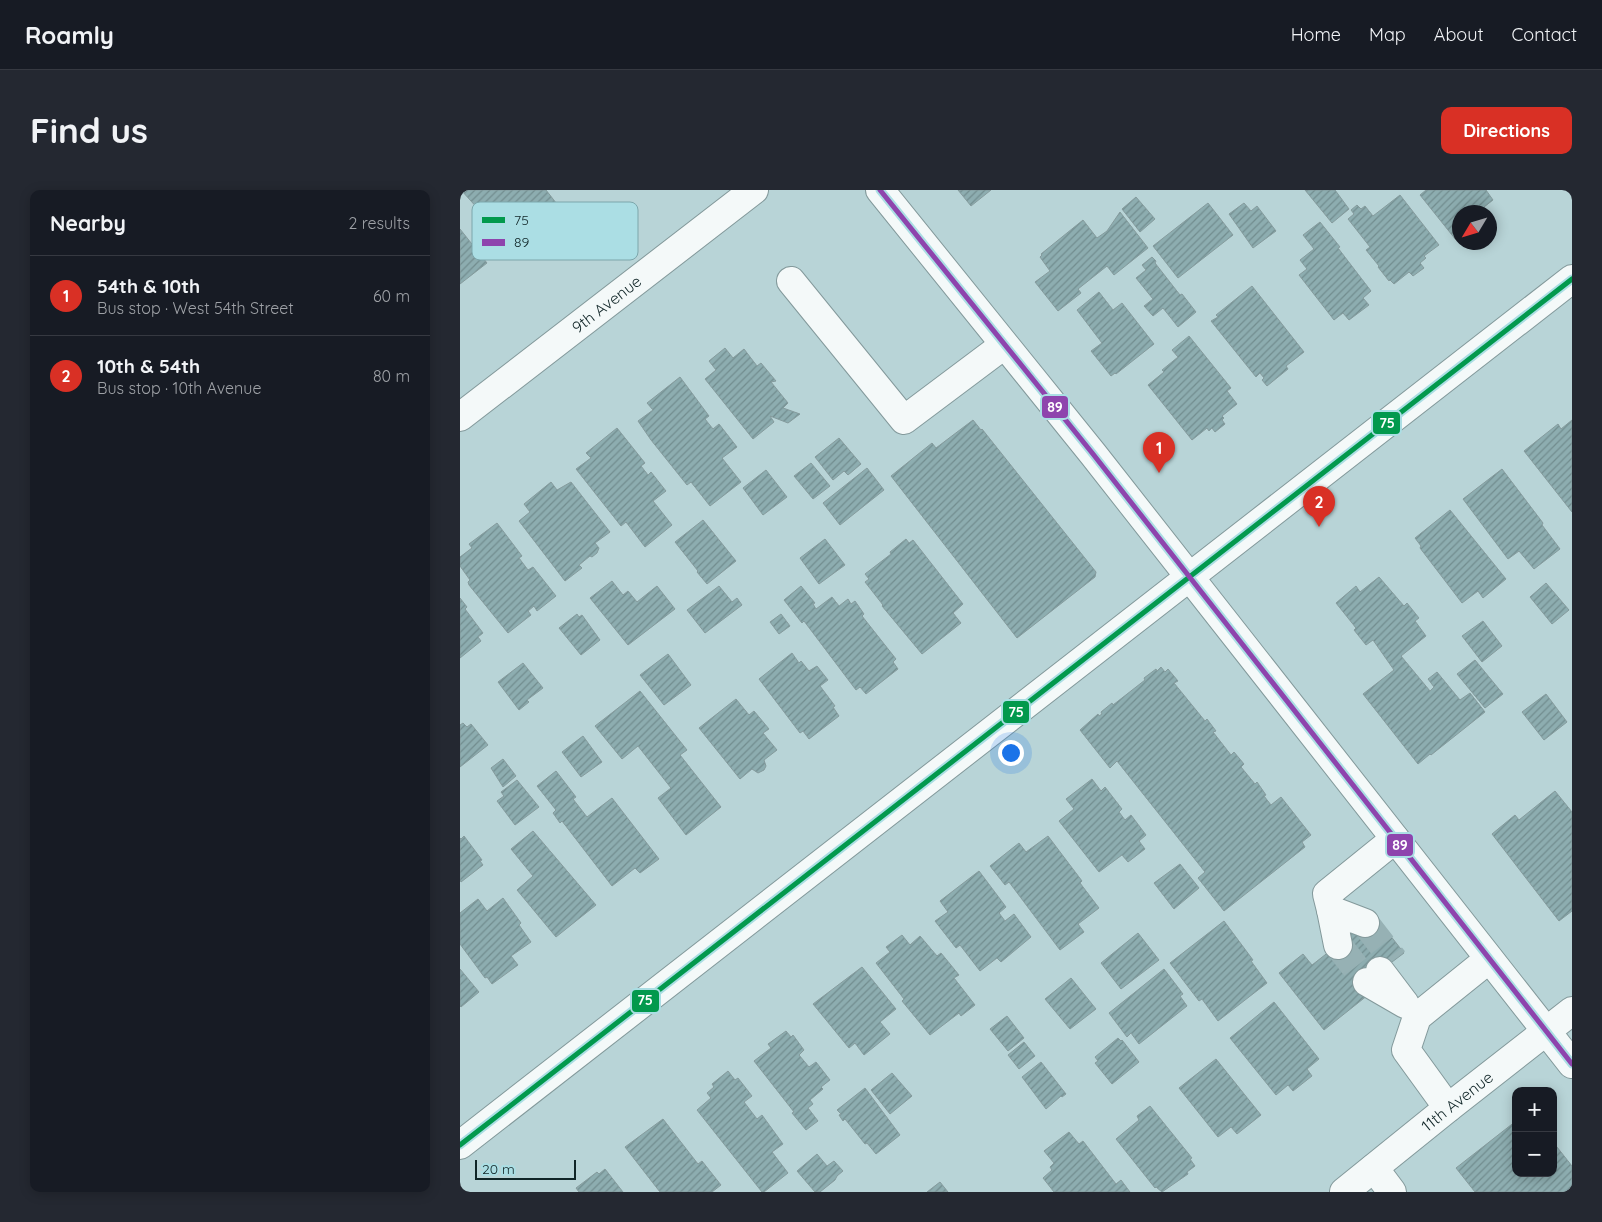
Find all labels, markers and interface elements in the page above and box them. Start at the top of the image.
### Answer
text: Roamly [25,20,114,50]
text: Home [1291,23,1341,46]
text: Map [1369,23,1406,46]
text: About [1434,23,1484,46]
text: Contact [1512,23,1577,46]
button: Directions [1441,107,1572,154]
text: Find us [30,108,148,152]
legend [472,202,638,260]
north arrow [1452,205,1497,250]
text: Nearby [50,210,126,236]
text: 75 [514,211,529,229]
text: 2 results [348,213,410,233]
text: 89 [514,233,530,251]
street label: 9th Avenue [568,271,645,337]
text: 54th & 10th [97,274,200,298]
text: 1 [63,286,69,306]
text: 60 m [373,286,410,306]
text: Bus stop · West 54th Street [97,298,294,318]
text: 10th & 54th [97,354,200,378]
text: 2 [61,366,71,386]
text: 80 m [373,366,410,386]
text: Bus stop · 10th Avenue [97,378,262,398]
line badge: 89 [1041,395,1069,419]
text: 89 [1047,398,1063,416]
line badge: 75 [1372,411,1401,435]
text: 75 [1379,414,1395,432]
pin: 1 [1143,432,1175,473]
pin: 2 [1303,486,1335,527]
line badge: 75 [1002,700,1030,724]
text: 75 [1008,703,1024,721]
your location [998,740,1024,766]
line badge: 89 [1386,833,1414,857]
text: 89 [1392,836,1408,854]
line badge: 75 [631,989,660,1013]
text: 75 [637,991,653,1009]
street label: 11th Avenue [1417,1067,1497,1136]
map controls [1512,1087,1557,1177]
button: + [1512,1087,1557,1132]
button: − [1512,1132,1557,1177]
scale bar [475,1157,576,1180]
text: 20 m [482,1160,515,1178]

